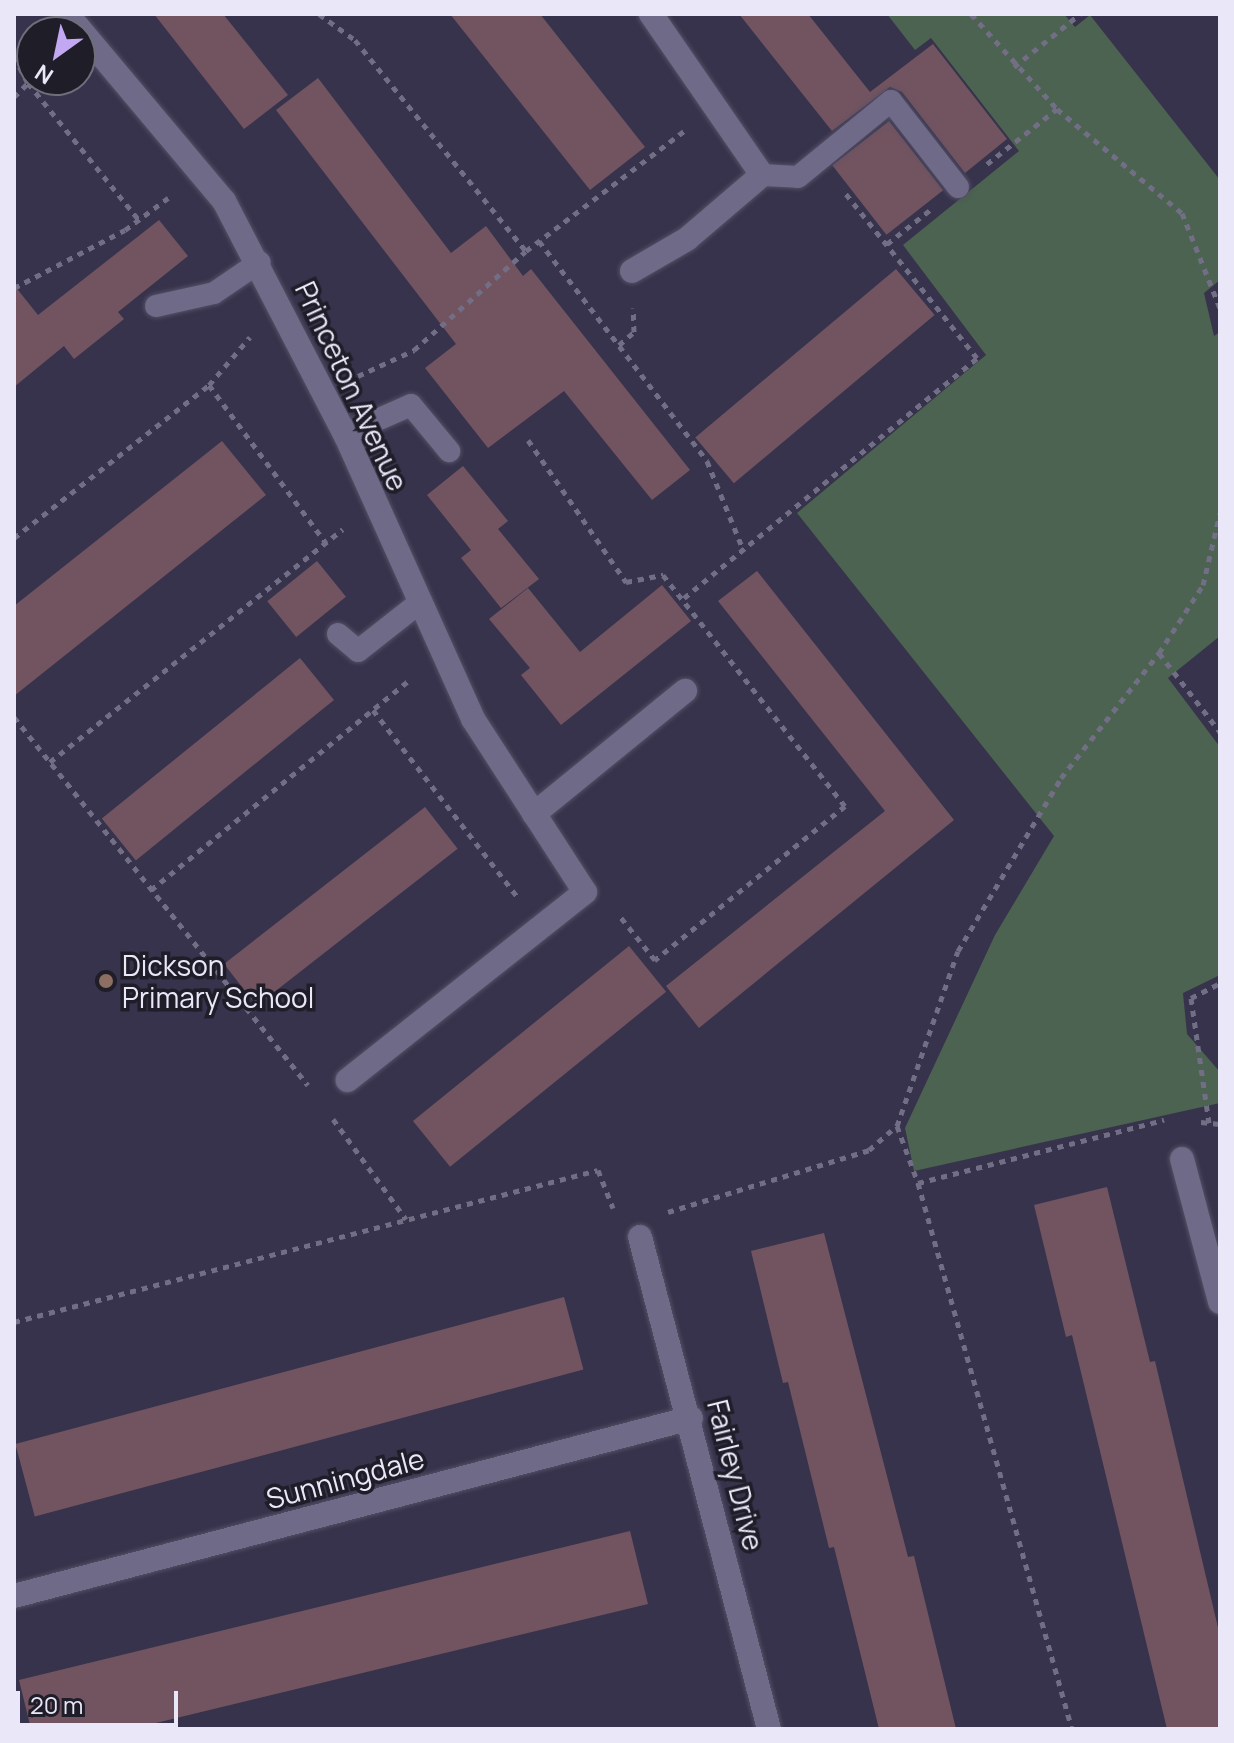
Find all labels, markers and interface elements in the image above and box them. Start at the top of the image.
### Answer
north arrow [16,16,96,96]
text: N [29,58,59,91]
street label: Princeton Avenue [289,276,415,496]
place label: Dickson Primary School [122,948,314,1014]
marker: Dickson Primary School [97,972,115,990]
street label: Fairley Drive [701,1396,771,1554]
street label: Sunningdale [262,1441,428,1515]
scale bar [20,1675,182,1725]
text: 20 m [30,1688,83,1721]

